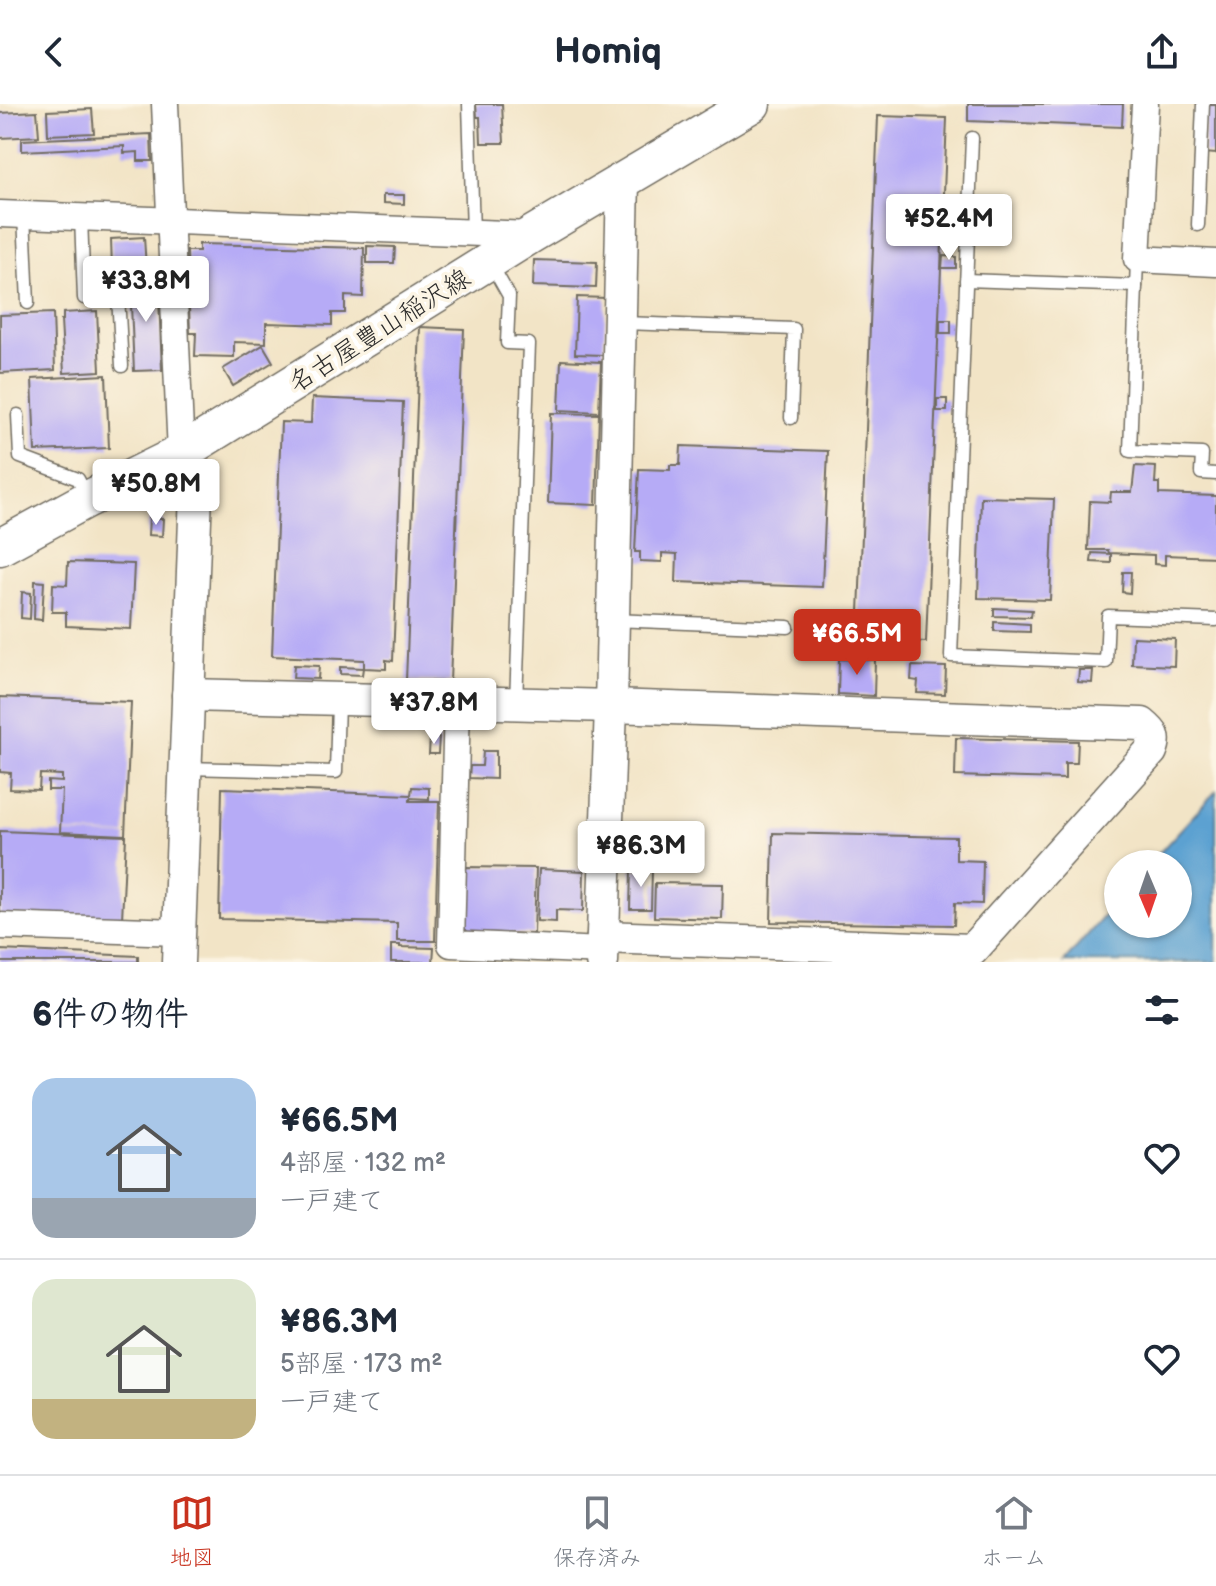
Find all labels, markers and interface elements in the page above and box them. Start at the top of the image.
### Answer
icon: back [32,30,76,74]
icon: share [1140,30,1184,74]
text: Homiq [554,31,662,74]
pin: ¥52.4M [884,194,1014,262]
text: ¥52.4M [904,204,994,235]
pin: ¥33.8M [81,256,211,324]
street label: 名古屋豊山稲沢線 [283,263,476,400]
text: ¥33.8M [101,266,191,297]
pin: ¥50.8M [91,459,221,527]
text: ¥50.8M [111,469,201,500]
pin: ¥66.5M [792,609,922,677]
text: ¥66.5M [812,619,902,650]
pin: ¥37.8M [369,678,499,746]
text: ¥37.8M [389,688,479,719]
pin: ¥86.3M [576,821,706,889]
text: ¥86.3M [596,831,686,862]
north arrow [1104,850,1192,938]
map controls [1104,850,1192,938]
icon: filters [1140,988,1184,1032]
text: 6件の物件 [32,994,189,1035]
text: ¥66.5M [280,1100,399,1141]
icon: home [96,1110,192,1206]
icon: heart [1140,1136,1184,1180]
text: 4部屋 · 132 m² [280,1148,446,1179]
text: 一戸建て [280,1186,384,1217]
text: ¥86.3M [280,1301,399,1342]
icon: home [96,1311,192,1407]
icon: heart [1140,1337,1184,1381]
text: 5部屋 · 173 m² [280,1349,442,1380]
text: 一戸建て [280,1387,384,1418]
tab: 地図 [170,1491,214,1572]
tab: 保存済み [553,1491,641,1572]
tab: ホーム [981,1491,1046,1572]

